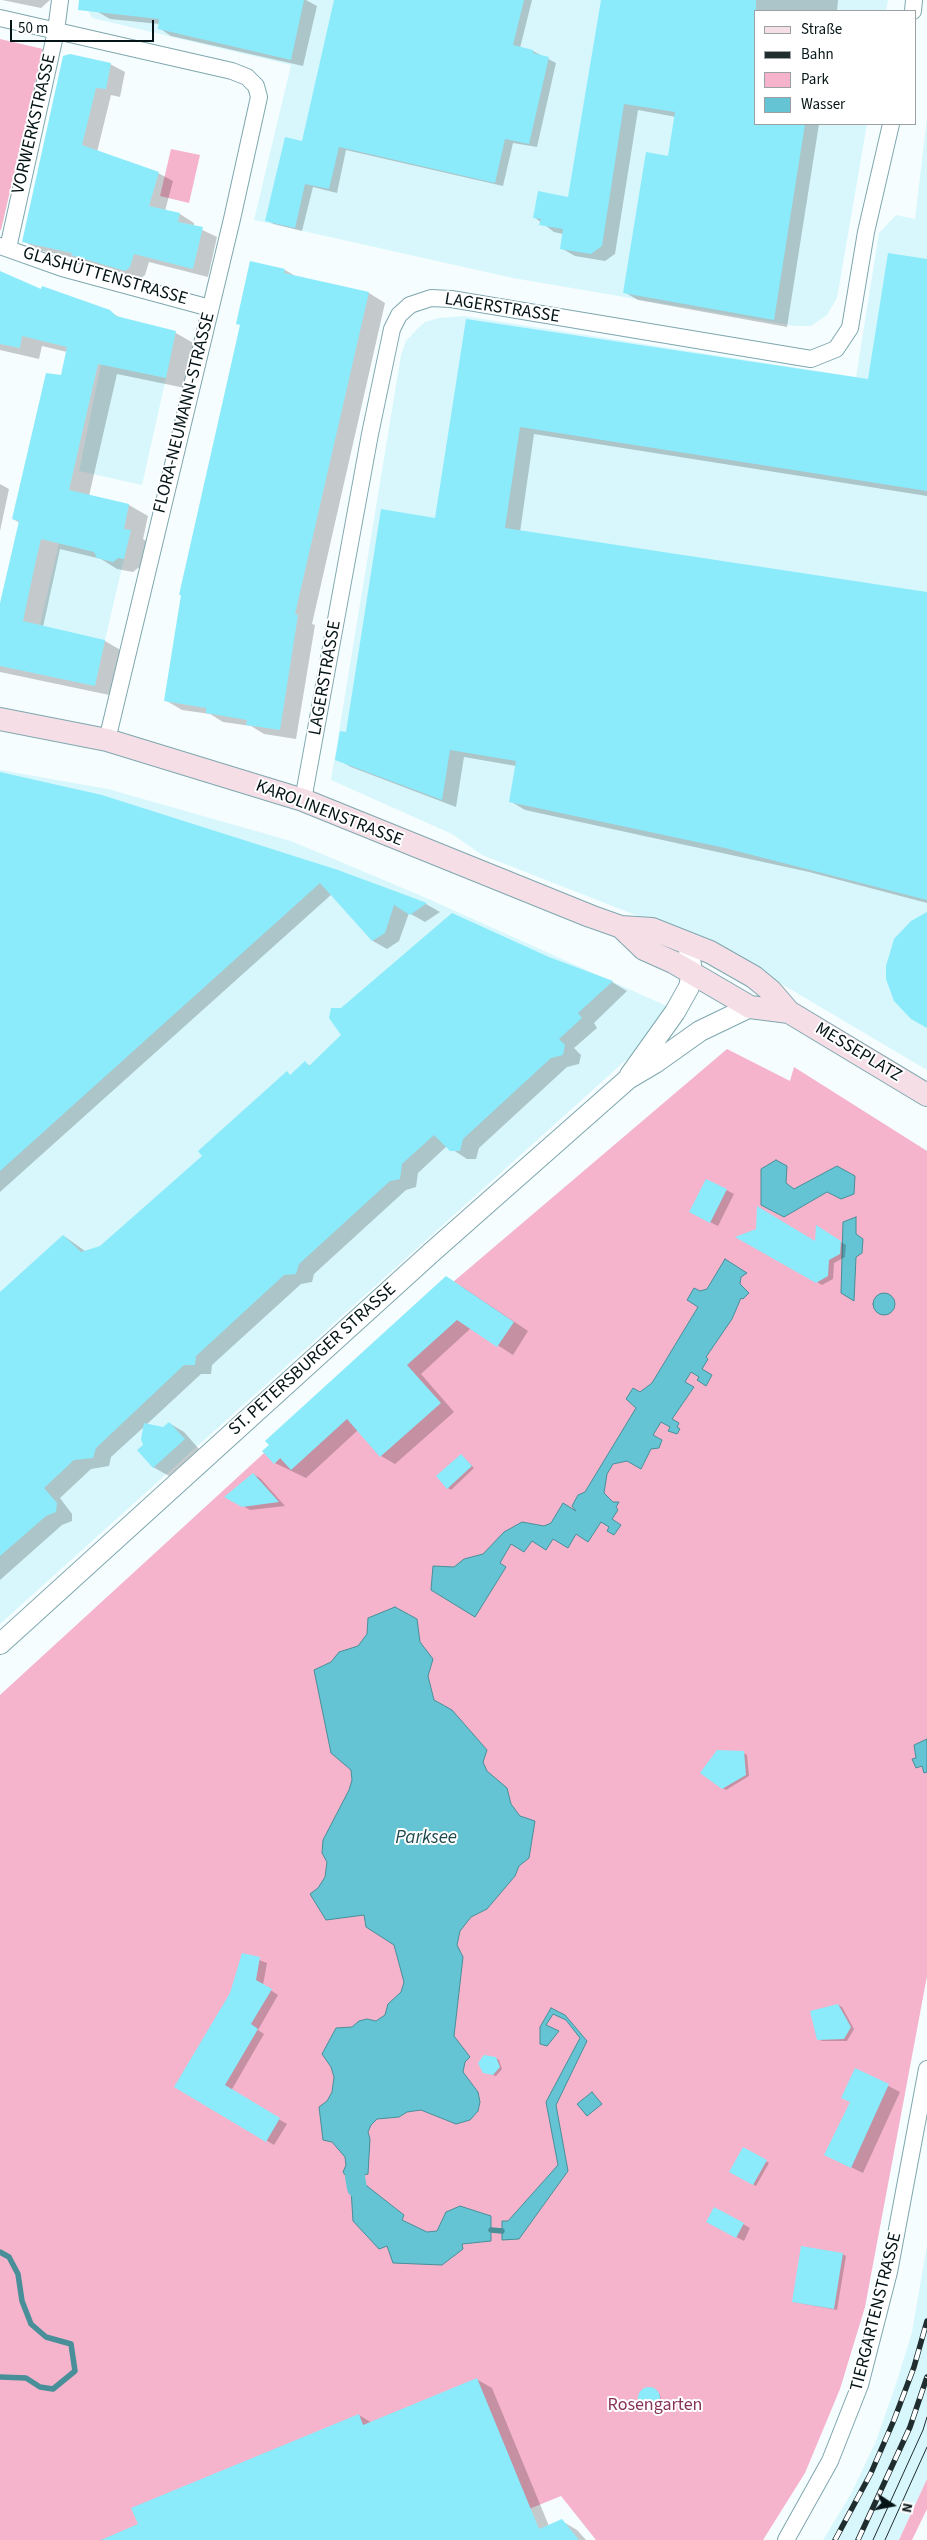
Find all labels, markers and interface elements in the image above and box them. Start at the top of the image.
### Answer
scale bar [12,10,156,42]
legend [754,10,917,125]
text: 50 m [18,18,48,39]
text: Straße [801,19,842,40]
text: Bahn [801,44,834,65]
street label: VORWERKSTRASSE [8,52,62,196]
text: Park [801,69,829,90]
text: Wasser [801,94,845,115]
street label: GLASHÜTTENSTRASSE [20,243,190,311]
street label: LAGERSTRASSE [443,289,561,329]
street label: FLORA-NEUMANN-STRASSE [150,310,220,516]
street label: LAGERSTRASSE [305,619,347,737]
street label: KAROLINENSTRASSE [252,776,406,852]
street label: MESSEPLATZ [811,1019,905,1087]
street label: ST. PETERSBURGER STRASSE [225,1279,401,1441]
water label: Parksee [395,1828,457,1850]
street label: TIERGARTENSTRASSE [847,2230,907,2394]
park label: Rosengarten [608,2395,702,2417]
north arrow [867,2480,917,2530]
text: N [896,2501,917,2514]

